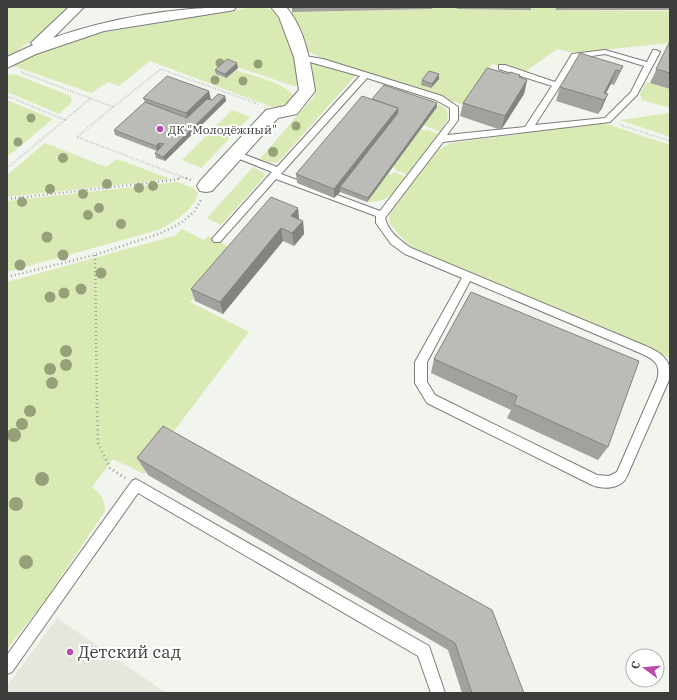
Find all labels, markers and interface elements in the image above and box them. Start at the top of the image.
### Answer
place label: ДК "Молодёжный" [168,122,277,137]
marker: ДК "Молодёжный" [155,124,165,134]
place label: Детский сад [78,641,181,663]
marker: Детский сад [65,647,75,657]
north arrow [625,648,665,688]
text: С [628,660,643,671]

